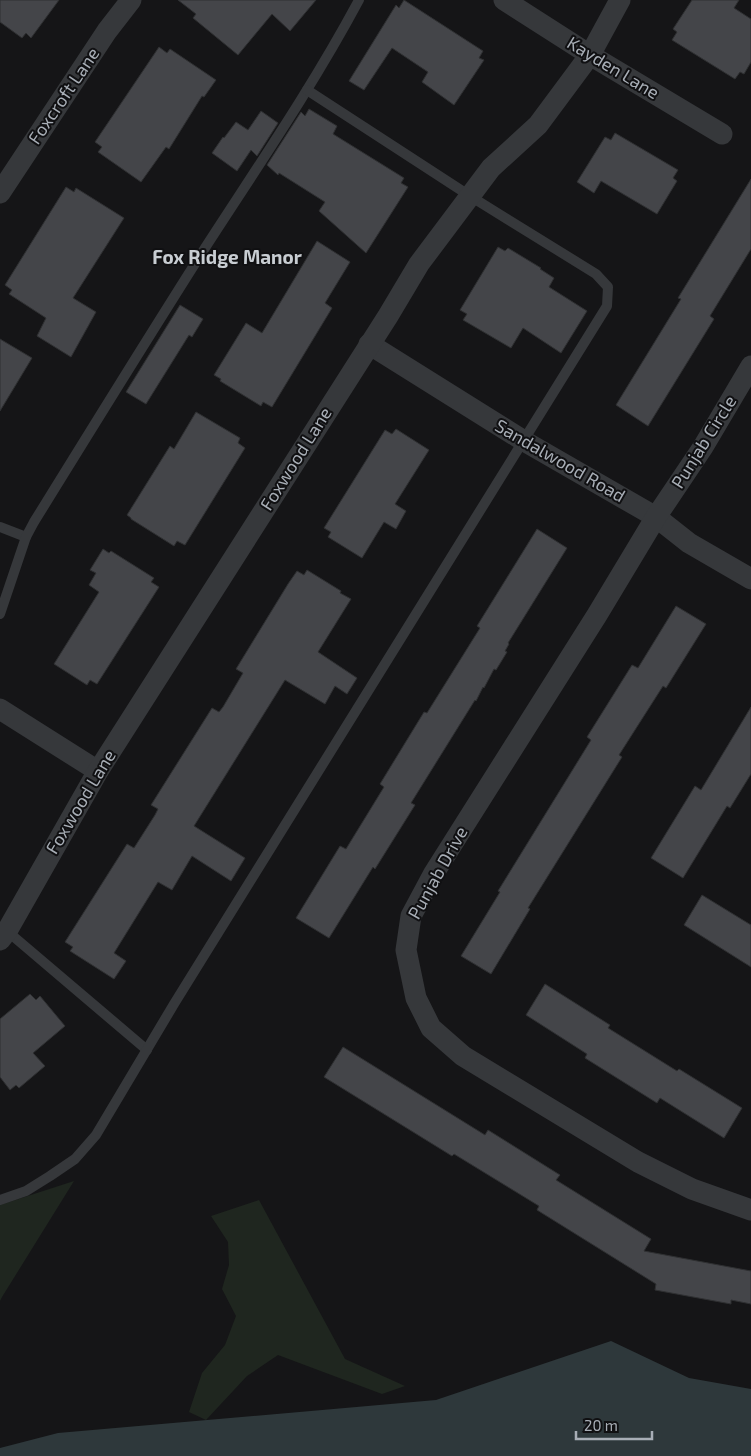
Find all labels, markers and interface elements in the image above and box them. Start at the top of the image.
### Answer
street label: Kayden Lane [563,31,664,103]
street label: Foxcroft Lane [23,43,104,148]
district label: Fox Ridge Manor [152,245,302,268]
street label: Punjab Circle [666,391,740,492]
street label: Foxwood Lane [255,403,336,514]
street label: Sandalwood Road [491,414,630,506]
street label: Foxwood Lane [40,745,120,858]
street label: Punjab Drive [403,822,472,923]
scale bar [576,1408,652,1440]
text: 20 m [584,1416,618,1434]

